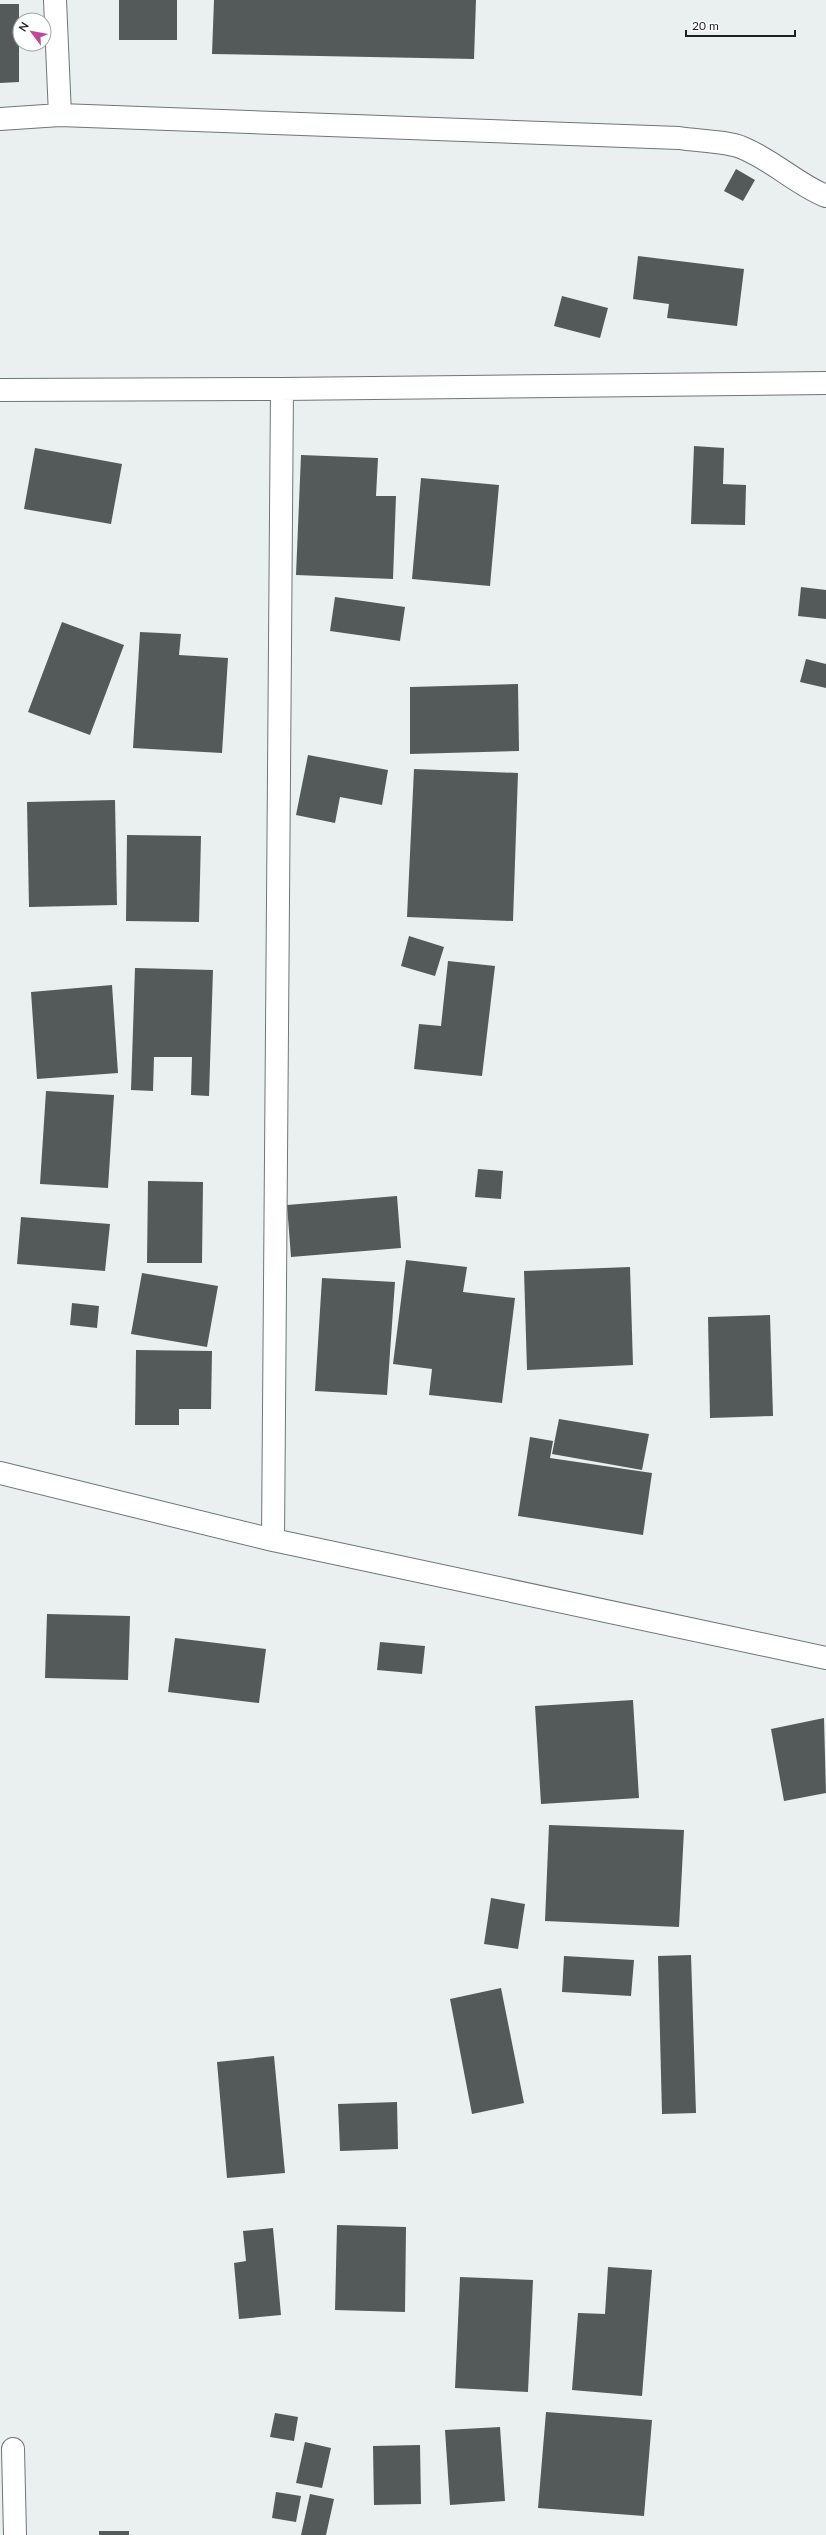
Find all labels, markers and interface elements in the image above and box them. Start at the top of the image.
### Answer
north arrow [12,12,52,52]
scale bar [686,12,795,38]
text: 20 m [692,18,719,33]
text: N [15,19,31,33]

